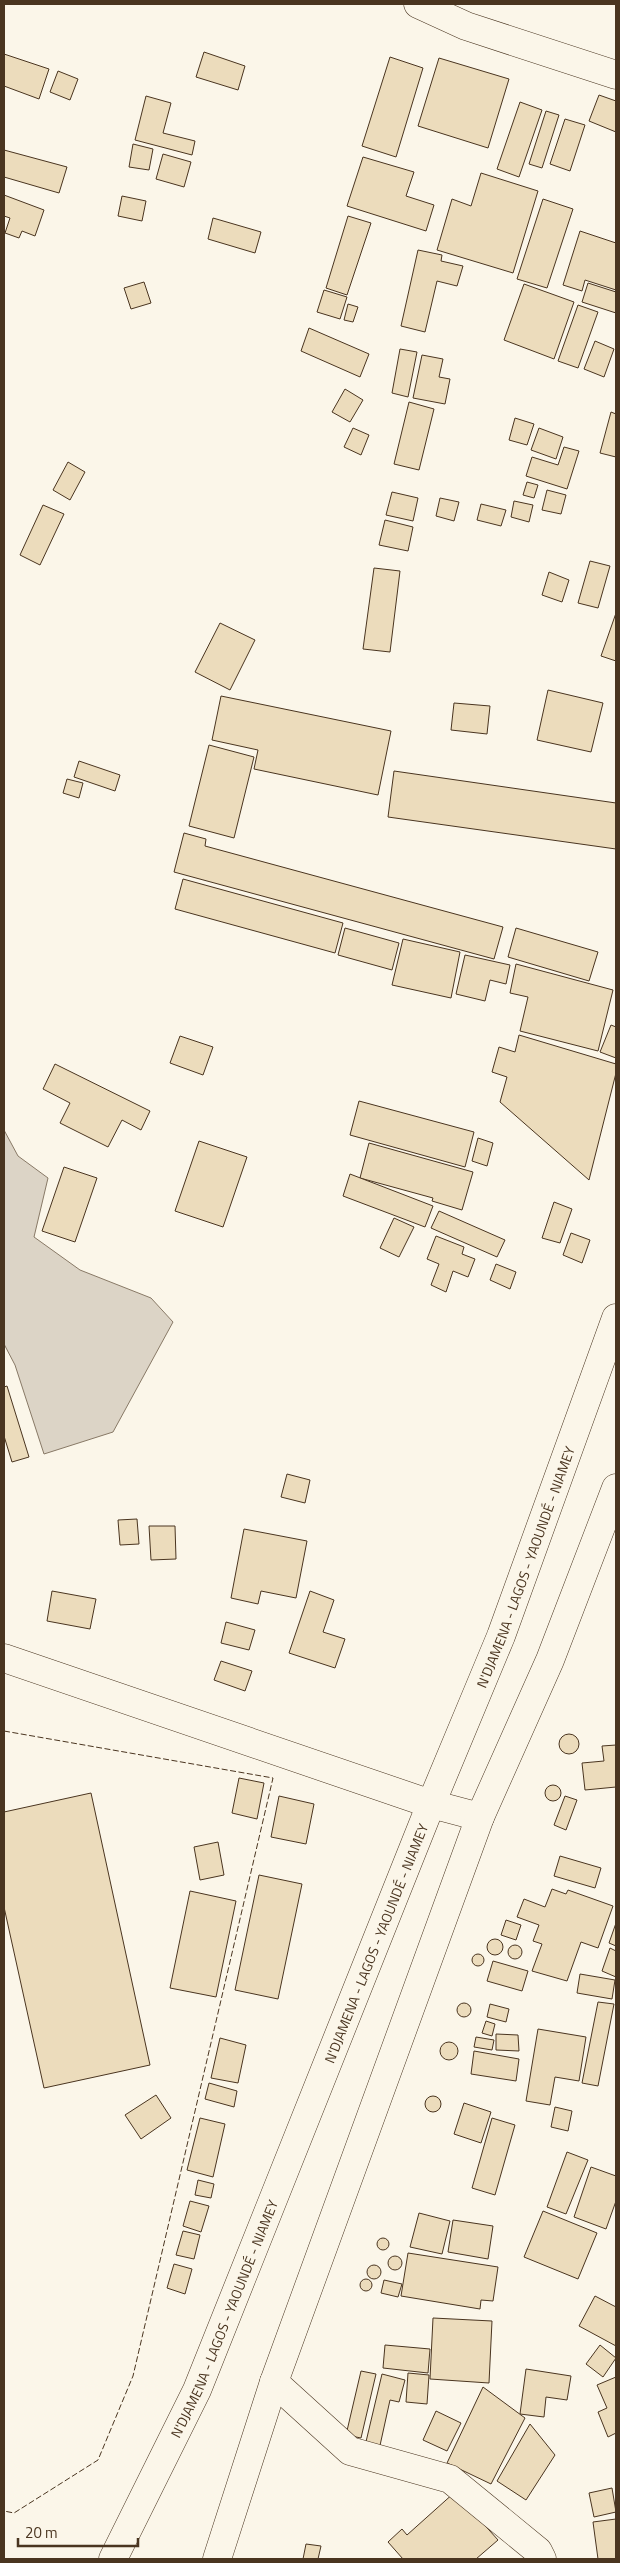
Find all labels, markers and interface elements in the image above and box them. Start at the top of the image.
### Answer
street label: N'DJAMENA - LAGOS - YAOUNDÉ - NIAMEY [470,1443,580,1691]
street label: N'DJAMENA - LAGOS - YAOUNDÉ - NIAMEY [318,1820,433,2066]
street label: N'DJAMENA - LAGOS - YAOUNDÉ - NIAMEY [165,2196,283,2441]
scale bar [18,2516,138,2548]
text: 20 m [25,2521,58,2544]

